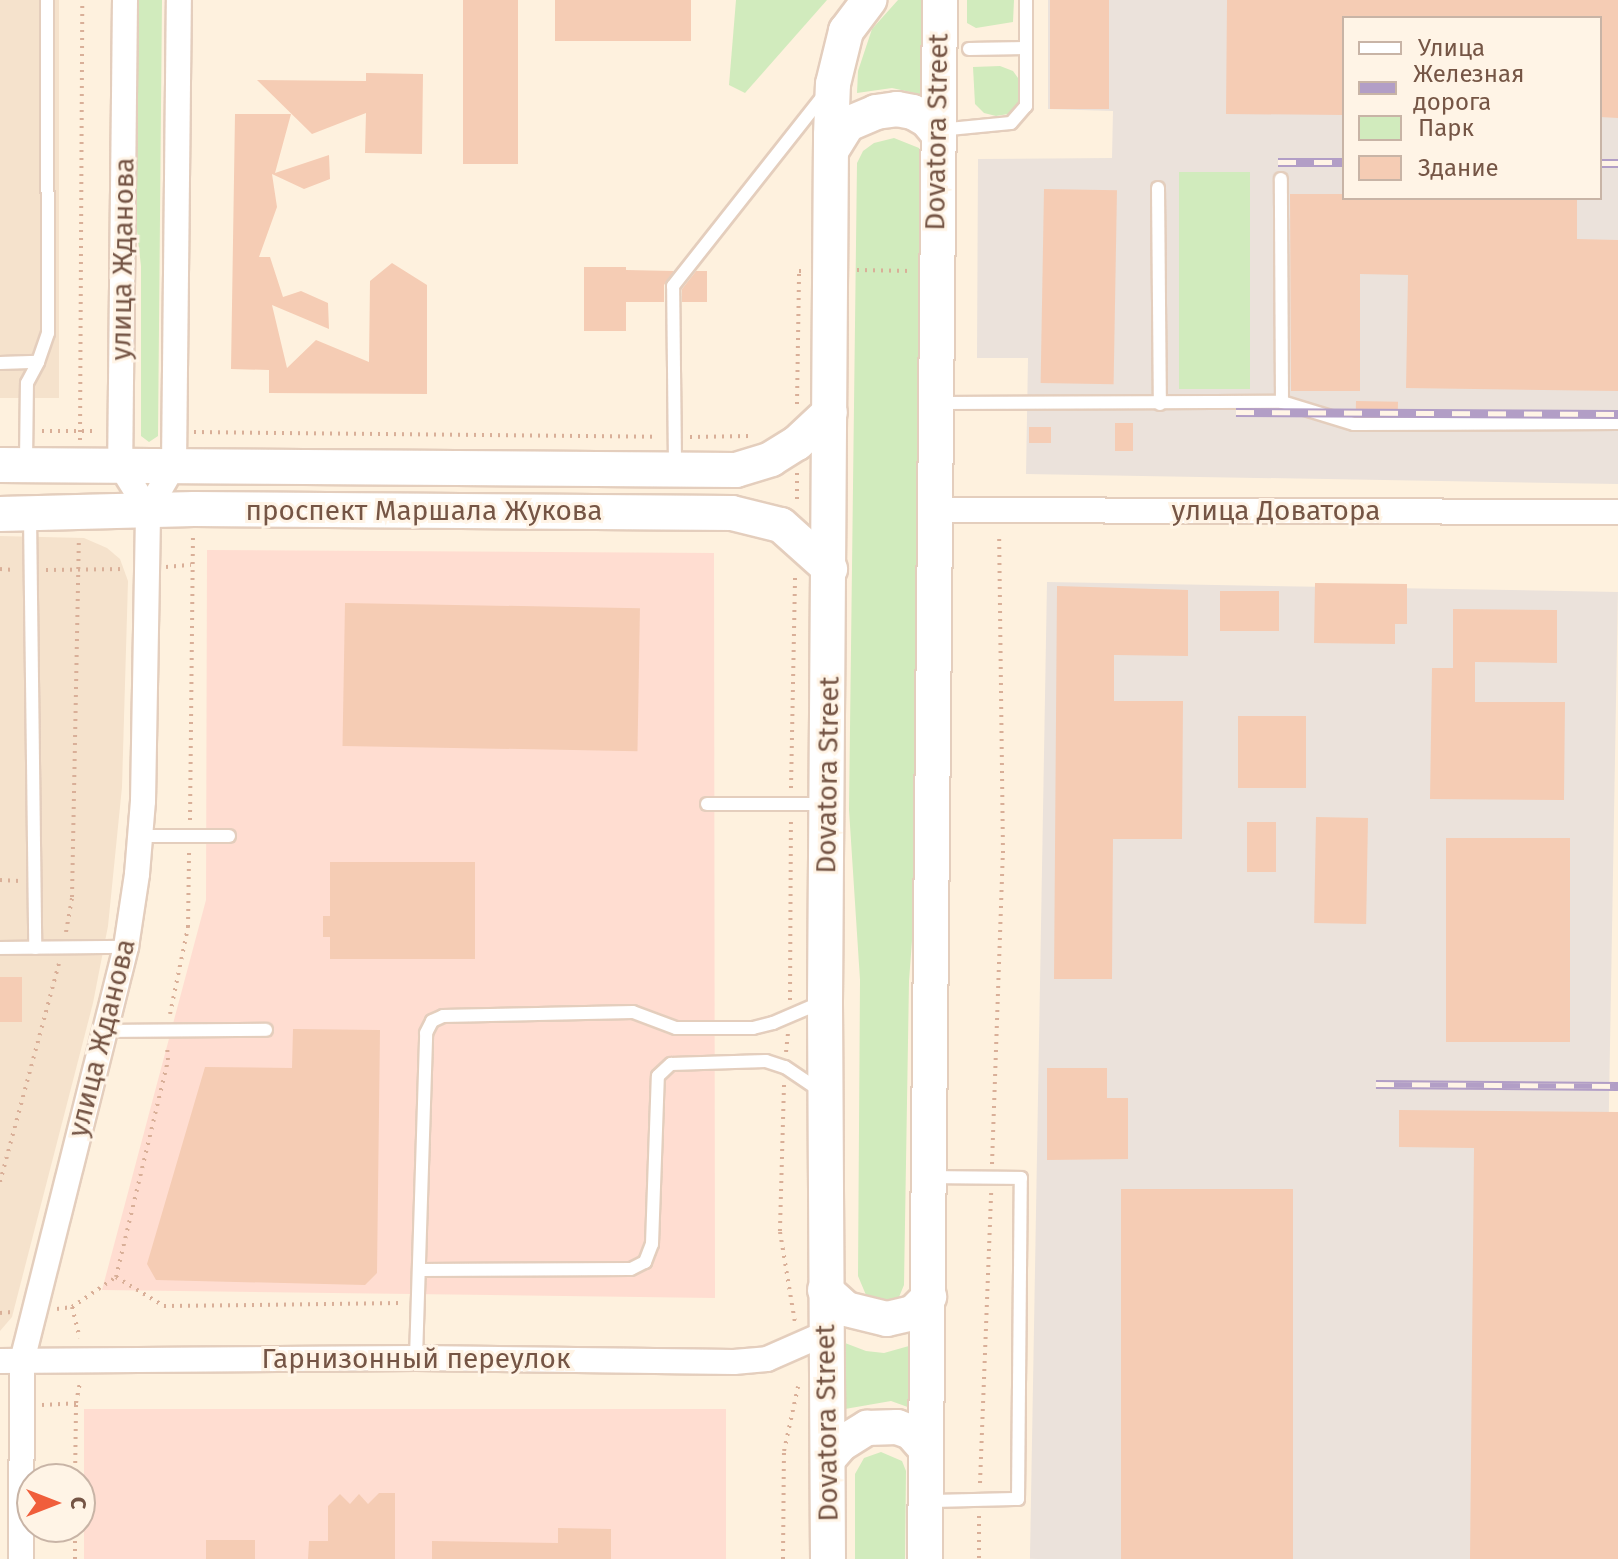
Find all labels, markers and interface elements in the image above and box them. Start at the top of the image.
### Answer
legend [1342,16,1602,200]
street label: Dovatora Street [918,33,956,231]
text: Улица [1418,34,1485,62]
text: Железная дорога [1413,60,1524,116]
text: Парк [1418,114,1474,142]
text: Здание [1418,154,1499,182]
street label: улица Жданова [104,157,142,361]
street label: проспект Маршала Жукова [245,494,603,528]
street label: улица Доватора [1172,494,1380,528]
street label: Dovatora Street [809,676,847,874]
street label: улица Жданова [61,935,143,1141]
street label: Dovatora Street [808,1324,846,1522]
street label: Гарнизонный переулок [262,1342,570,1376]
north arrow [16,1463,96,1543]
text: С [65,1497,92,1509]

